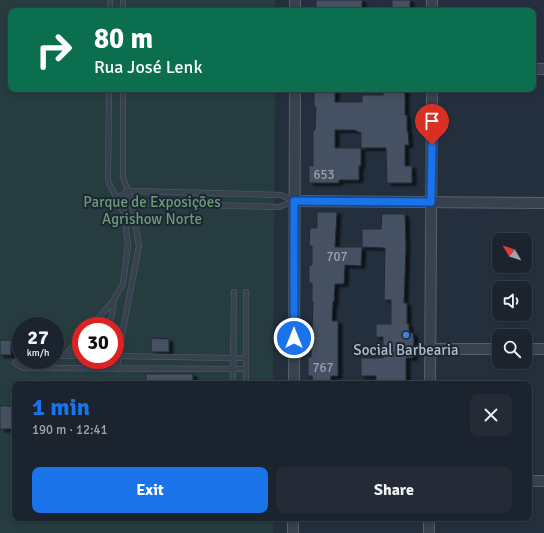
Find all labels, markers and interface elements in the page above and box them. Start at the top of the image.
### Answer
text: 80 m [94,22,153,56]
icon: right [28,24,80,76]
text: Rua José Lenk [94,56,202,78]
pin [415,104,449,145]
icon: arrive [421,110,443,132]
house number: 653 [313,167,335,183]
park label: Parque de Exposições Agrishow Norte [83,193,221,228]
north arrow [492,233,532,273]
map controls [492,233,532,369]
house number: 707 [326,249,348,265]
button: sound [492,281,532,321]
speed limit sign: 30 [72,317,124,369]
position arrow [273,317,315,359]
text: 27 [27,325,49,350]
button: search [492,329,532,369]
marker: Social Barbearia [401,330,411,340]
place label: Social Barbearia [353,341,459,359]
text: km/h [27,347,49,359]
house number: 767 [312,360,334,376]
text: 1 min [32,392,90,422]
button: close [470,394,512,436]
text: 190 m · 12:41 [32,422,108,438]
button: Exit [32,467,268,513]
button: Share [276,467,512,513]

